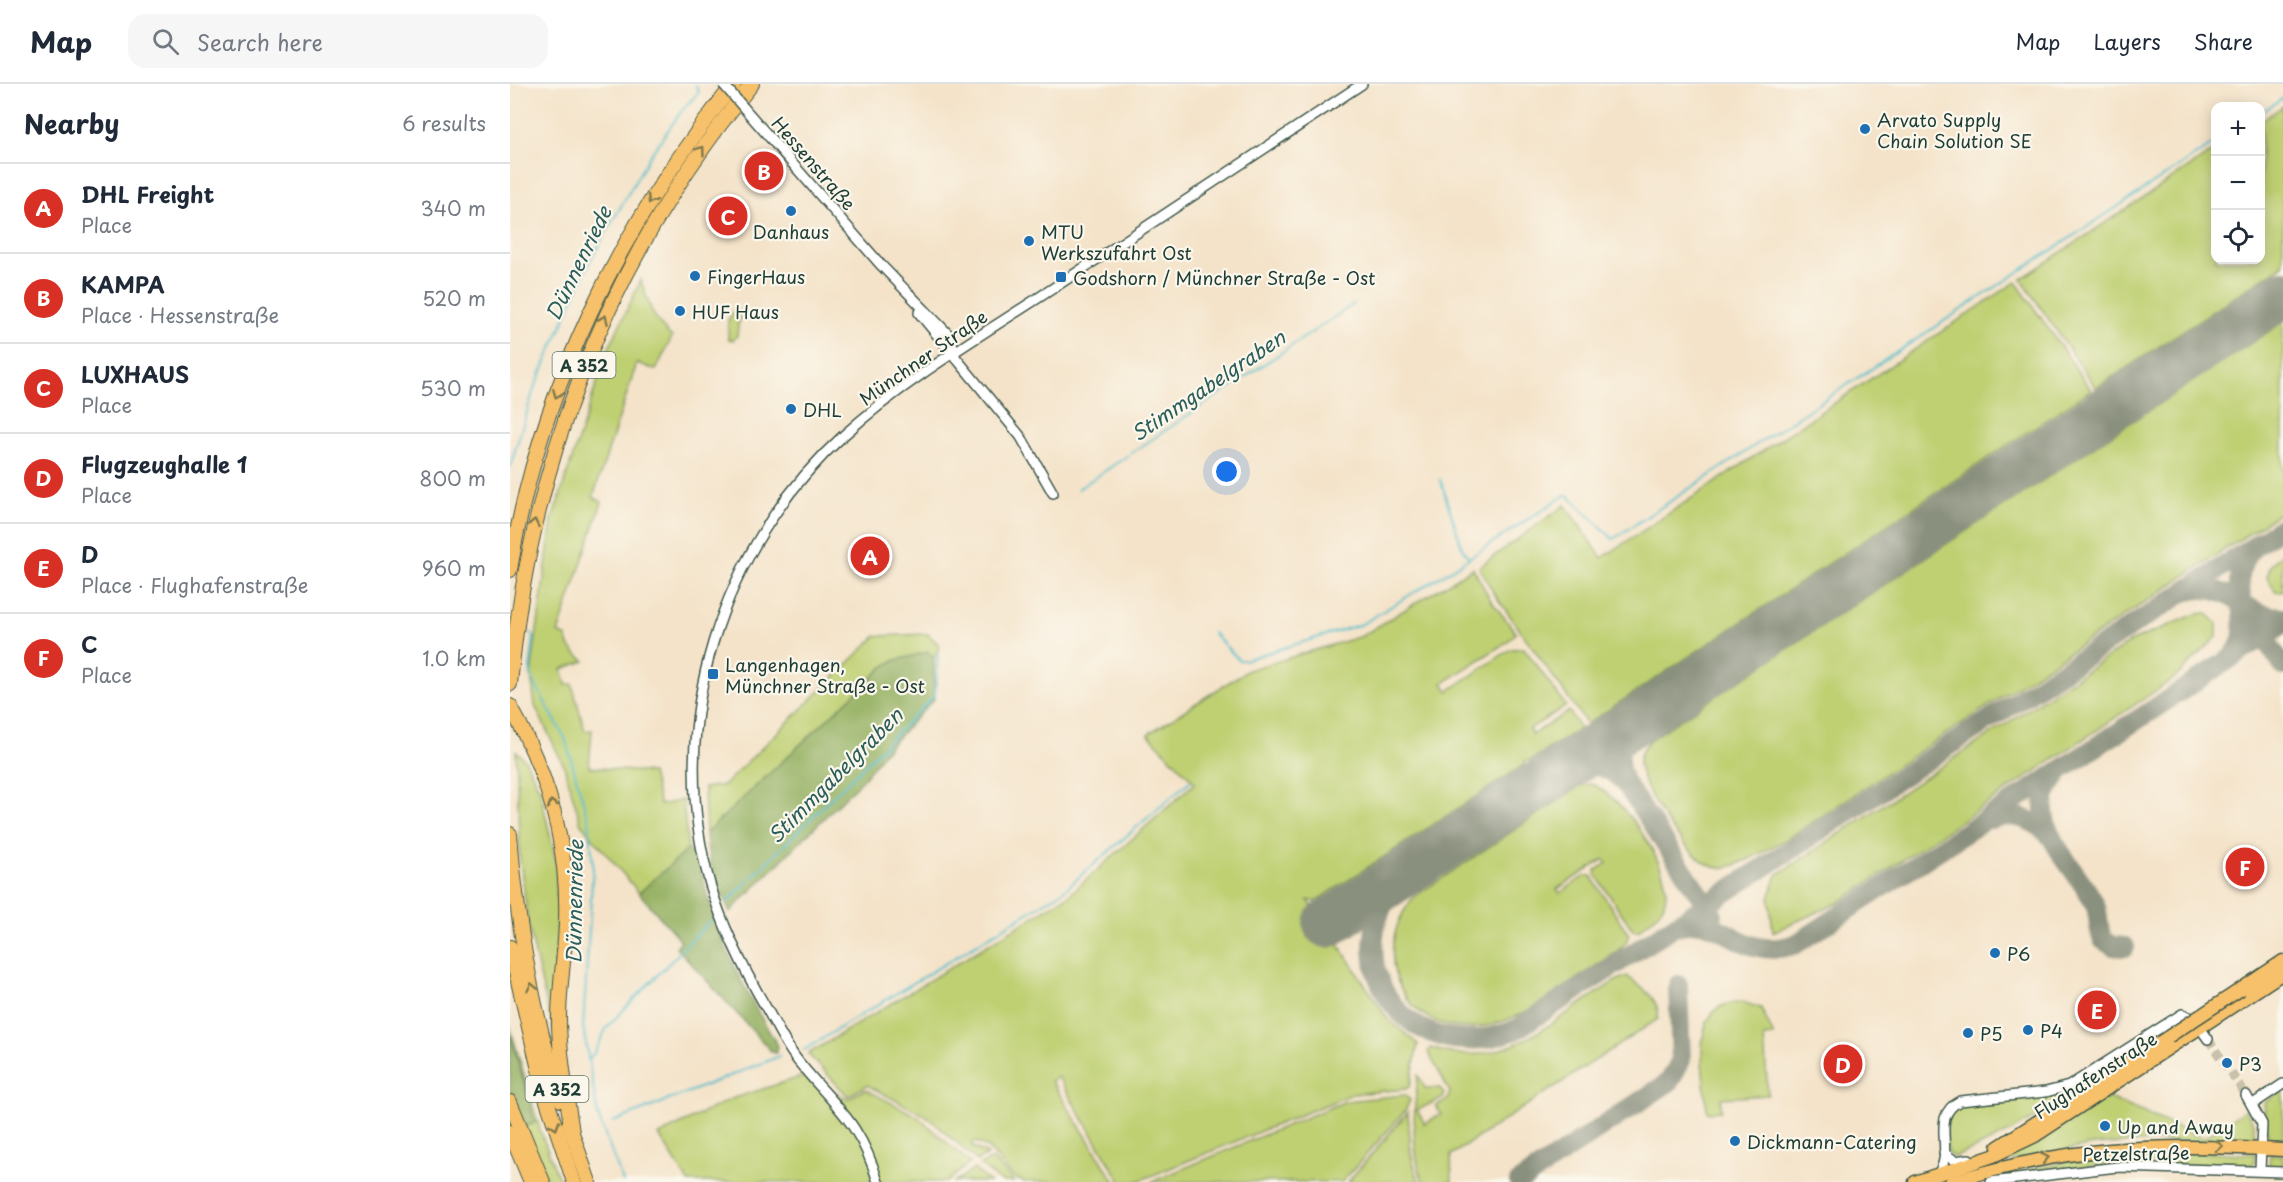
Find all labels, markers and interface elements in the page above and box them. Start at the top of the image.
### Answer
search box [128,14,548,68]
text: Map [30,20,92,63]
icon: search [149,25,182,58]
text: Search here [197,25,323,58]
text: Map [2016,25,2060,57]
text: Layers [2093,25,2161,57]
text: Share [2194,25,2253,57]
map controls [2211,102,2265,264]
button: + [2211,102,2265,156]
text: Nearby [24,104,119,143]
place label: Arvato Supply Chain Solution SE [1877,106,2032,154]
text: 6 results [402,108,486,138]
street label: Hessenstraße [766,110,862,216]
marker: Arvato Supply Chain Solution SE [1858,122,1872,136]
one-way arrow [694,145,705,156]
pin: B [744,148,784,194]
button: − [2211,156,2265,210]
text: DHL Freight [81,177,214,210]
text: A [36,193,51,223]
text: 340 m [421,193,486,223]
one-way arrow [647,194,659,204]
pin: C [708,194,748,238]
water label: Dünnenriede [537,200,619,325]
marker: Danhaus [784,204,798,218]
text: Place [81,210,132,240]
button: locate [2211,210,2265,264]
place label: Danhaus [753,218,829,245]
place label: MTU Werkszufahrt Ost [1041,218,1192,266]
marker: MTU Werkszufahrt Ost [1022,234,1036,248]
place label: FingerHaus [707,263,805,290]
place label: Godshorn / Münchner Straße - Ost [1073,264,1375,291]
text: KAMPA [81,267,165,300]
marker: FingerHaus [688,269,702,283]
marker: Godshorn / Münchner Straße - Ost [1054,270,1068,284]
text: B [37,283,50,313]
text: 520 m [422,283,486,313]
place label: HUF Haus [692,298,779,325]
text: Place · Hessenstraße [81,300,279,330]
street label: Münchner Straße [854,303,992,411]
marker: HUF Haus [673,304,687,318]
one-way arrow [597,314,609,325]
water label: Stimmgabelgraben [1125,321,1292,448]
road number: A 352 [552,352,616,378]
text: LUXHAUS [81,357,189,390]
text: C [36,373,51,403]
text: 530 m [420,373,486,403]
one-way arrow [552,387,564,398]
text: Place [81,390,132,420]
place label: DHL [803,396,842,423]
marker: DHL [784,402,798,416]
text: Flugzeughalle 1 [81,447,247,480]
your location [1212,457,1241,486]
text: D [36,463,51,493]
text: 800 m [419,463,486,493]
text: Place [81,480,132,510]
one-way arrow [527,518,540,528]
pin: A [850,534,890,578]
text: D [81,537,99,570]
text: E [37,553,50,583]
text: 960 m [422,553,486,583]
text: Place · Flughafenstraße [81,570,308,600]
text: C [81,627,98,660]
text: F [38,643,49,673]
text: 1.0 km [422,643,486,673]
place label: Langenhagen, Münchner Straße - Ost [725,651,925,699]
text: Place [81,660,132,690]
marker: Langenhagen, Münchner Straße - Ost [706,667,720,681]
water label: Stimmgabelgraben [761,700,910,849]
one-way arrow [547,799,560,810]
water label: Dünnenriede [558,839,590,964]
pin: F [2226,844,2264,890]
place label: P6 [2007,940,2030,967]
marker: P6 [1988,946,2002,960]
one-way arrow [526,983,539,993]
pin: E [2078,988,2116,1032]
place label: P4 [2040,1017,2063,1044]
place label: P5 [1980,1020,2003,1047]
marker: P4 [2021,1023,2035,1037]
street label: Flughafenstraße [2028,1025,2162,1125]
marker: P5 [1961,1026,1975,1040]
pin: D [1824,1042,1862,1086]
place label: P3 [2239,1050,2262,1077]
marker: P3 [2220,1056,2234,1070]
road number: A 352 [525,1076,588,1102]
place label: Up and Away [2117,1113,2234,1140]
marker: Up and Away [2098,1119,2112,1133]
one-way arrow [547,1120,560,1131]
place label: Dickmann-Catering [1747,1128,1917,1155]
marker: Dickmann-Catering [1728,1134,1742,1148]
street label: Petzelstraße [2082,1139,2190,1167]
one-way arrow [2215,1140,2224,1153]
one-way arrow [2040,1152,2050,1165]

